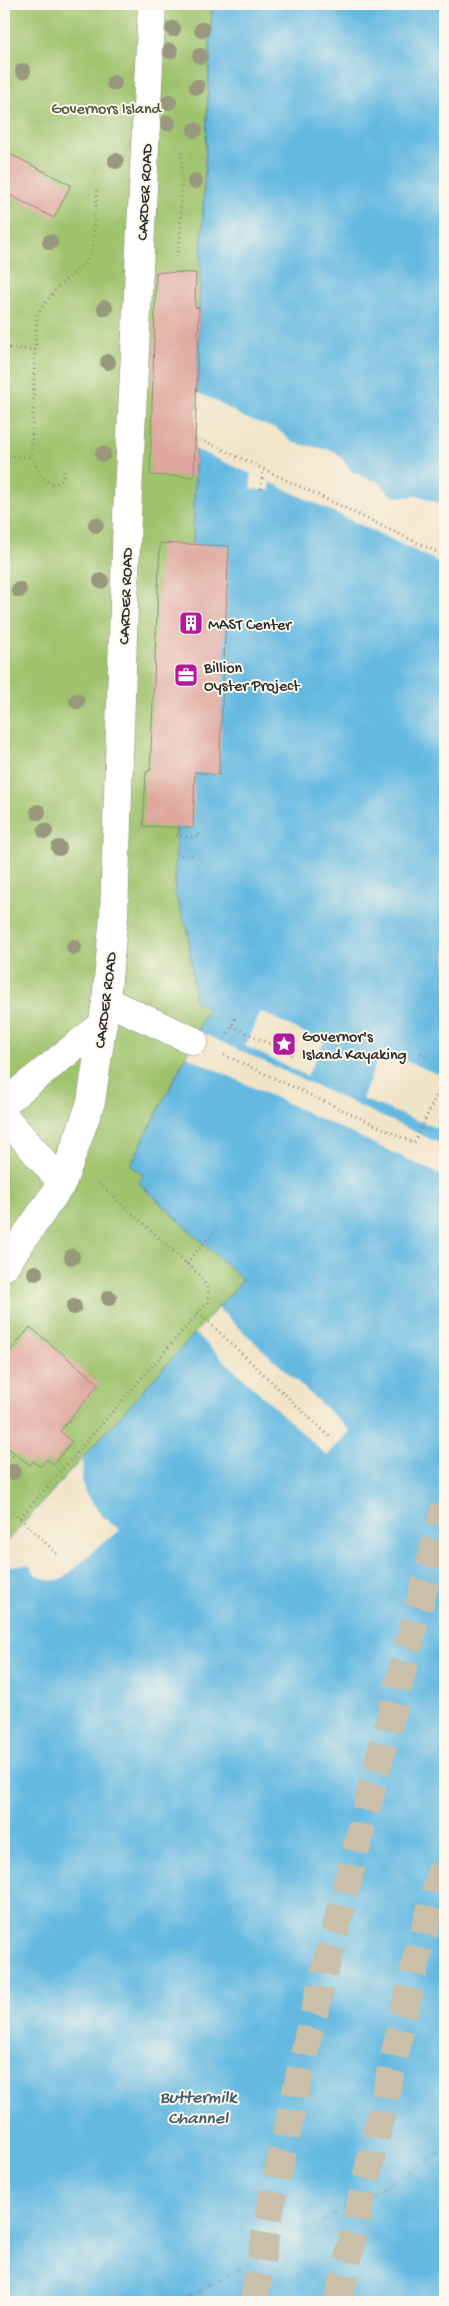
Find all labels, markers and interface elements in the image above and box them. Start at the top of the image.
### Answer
park label: Governors Island [51,101,162,120]
street label: CARDER ROAD [134,143,159,241]
street label: CARDER ROAD [116,547,139,645]
building icon: MAST Center [178,610,204,636]
place label: MAST Center [208,617,292,636]
place label: Billion Oyster Project [203,660,301,697]
office icon: Billion Oyster Project [173,662,199,688]
street label: CARDER ROAD [92,951,123,1050]
place label: Governor's Island Kayaking [302,1029,407,1066]
place icon: Governor's Island Kayaking [271,1031,297,1057]
water label: Buttermilk Channel [160,2088,238,2130]

